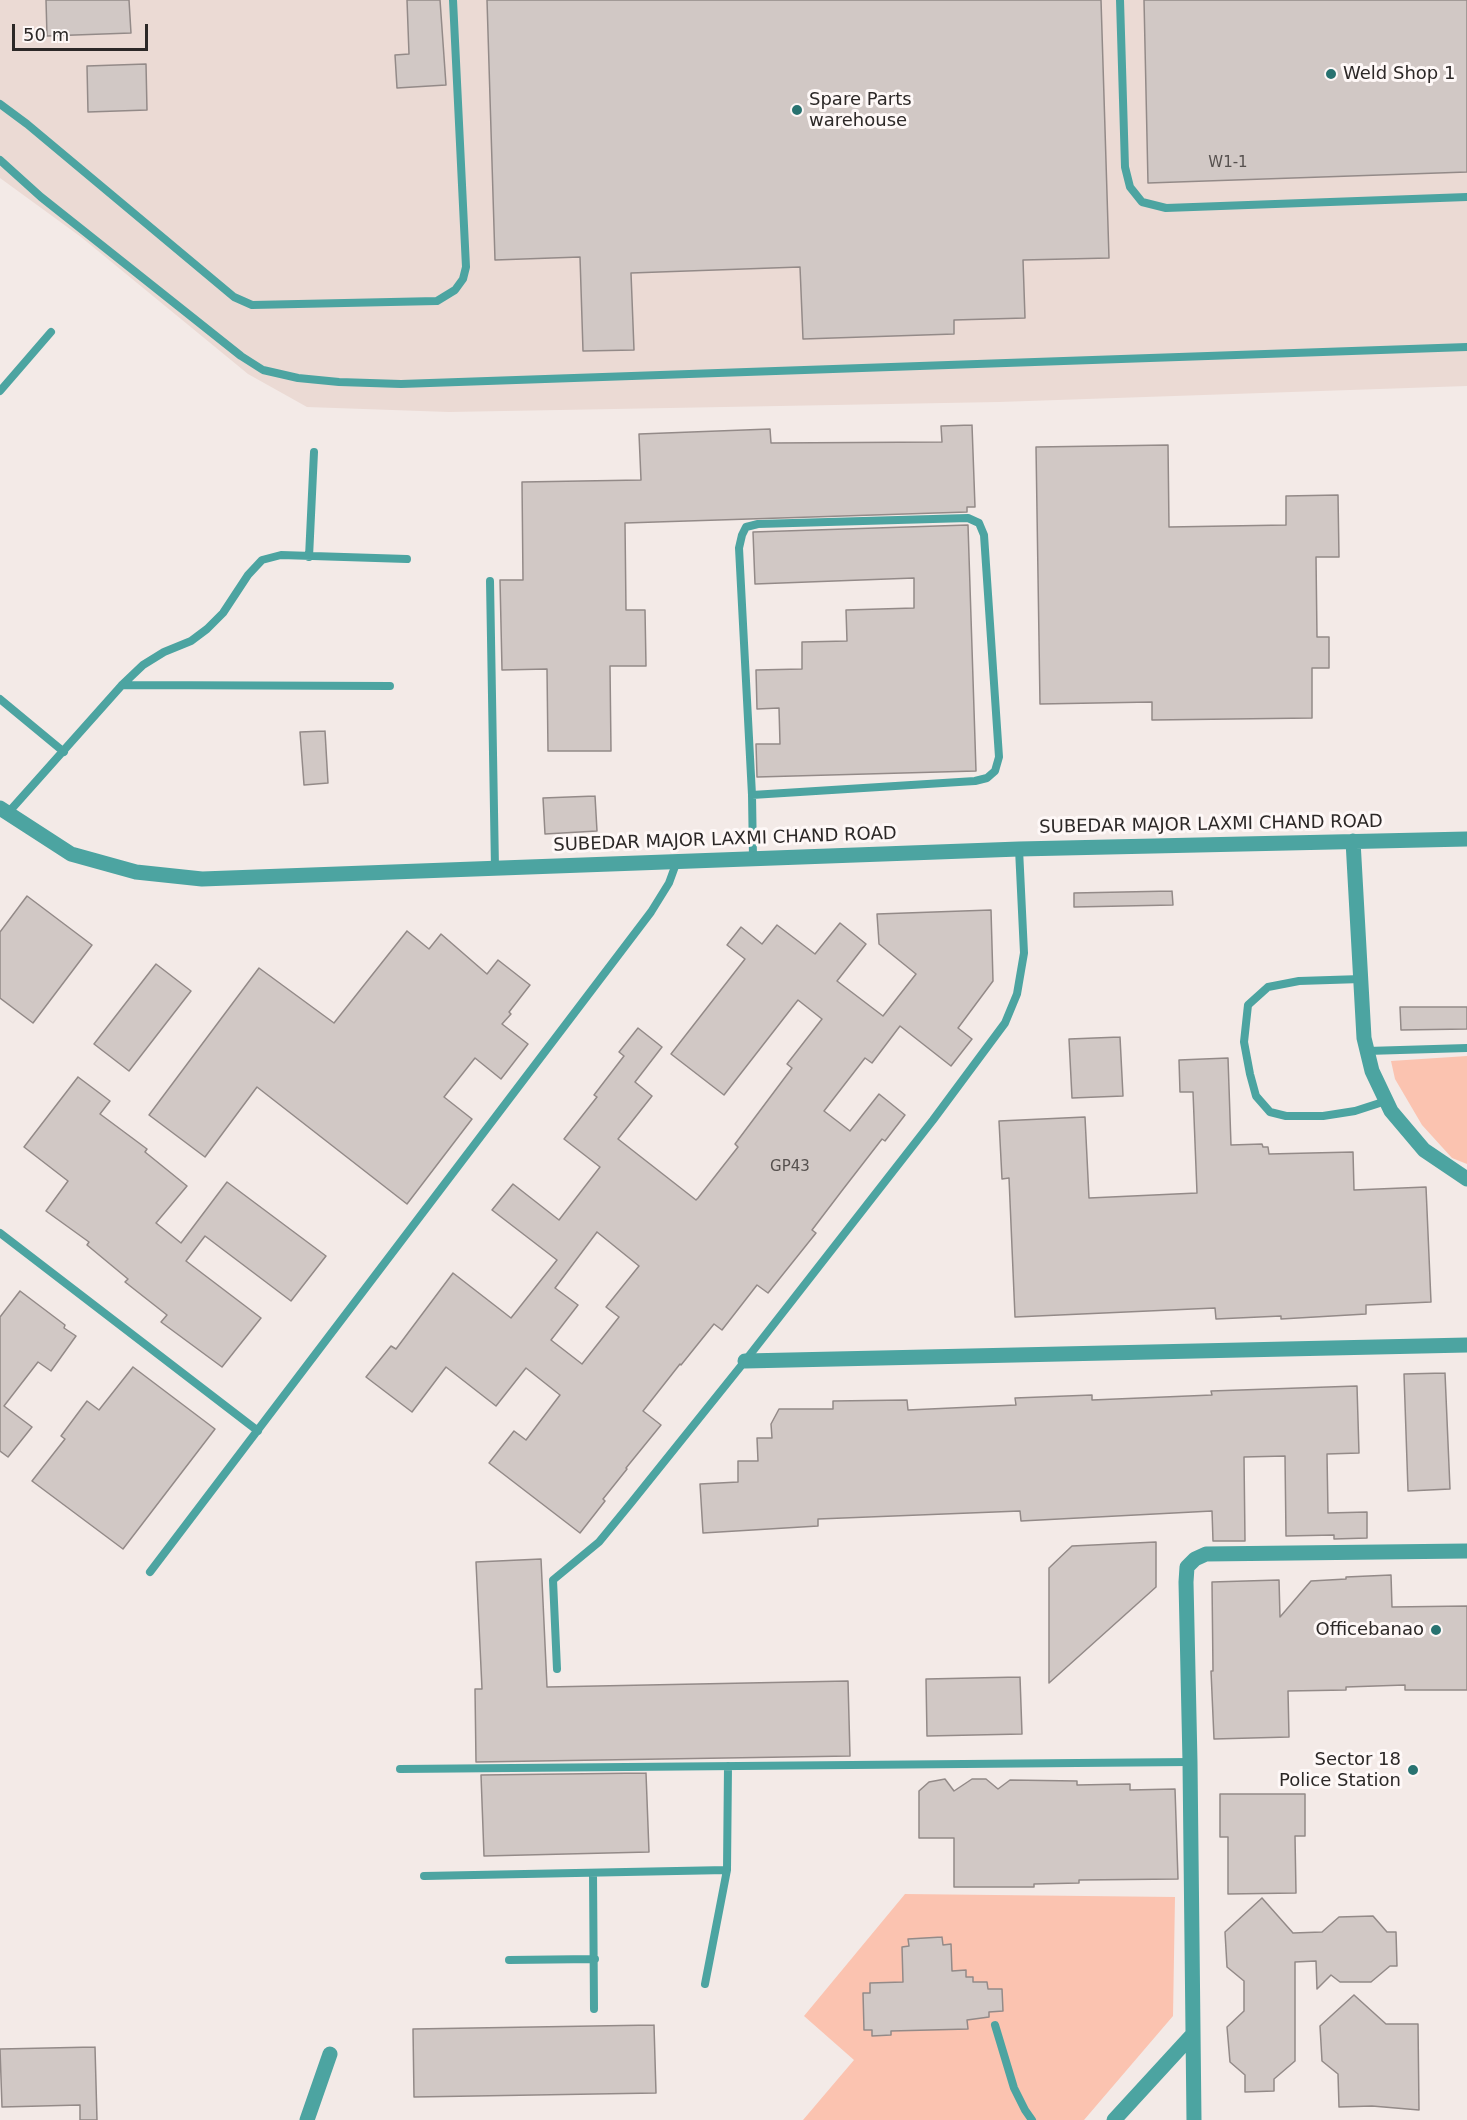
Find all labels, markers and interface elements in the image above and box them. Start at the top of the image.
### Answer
scale bar [15,12,152,50]
text: 50 m [23,24,69,45]
place label: Weld Shop 1 [1343,63,1455,85]
marker: Weld Shop 1 [1324,67,1338,81]
place label: Spare Parts warehouse [809,89,912,132]
marker: Spare Parts warehouse [790,103,804,117]
house number: W1-1 [1208,154,1248,172]
street label: SUBEDAR MAJOR LAXMI CHAND ROAD [1039,811,1383,839]
street label: SUBEDAR MAJOR LAXMI CHAND ROAD [553,823,897,857]
house number: GP43 [770,1158,810,1176]
place label: Officebanao [1316,1619,1424,1641]
marker: Officebanao [1429,1623,1443,1637]
place label: Sector 18 Police Station [1279,1749,1401,1792]
marker: Sector 18 Police Station [1406,1763,1420,1777]

